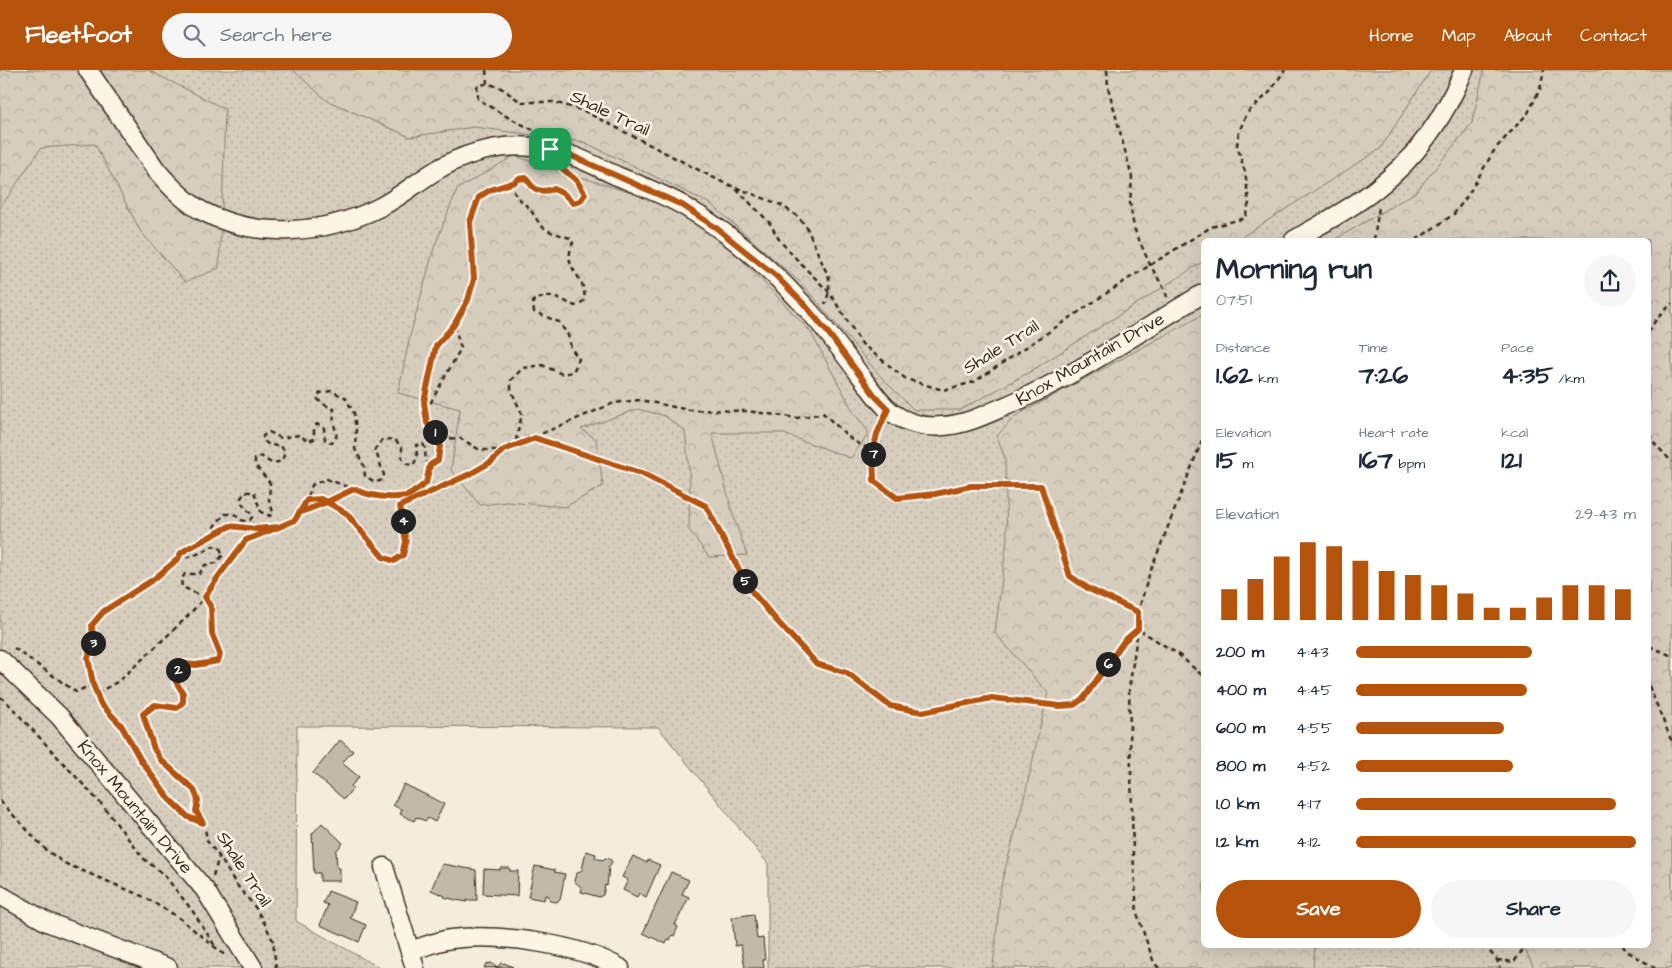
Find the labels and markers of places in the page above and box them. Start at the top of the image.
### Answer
pin [529,128,571,170]
pin: 1 [422,420,448,444]
pin: 7 [860,442,886,466]
pin: 4 [390,508,416,534]
pin: 5 [732,568,758,594]
pin: 3 [80,630,106,656]
pin: 6 [1096,652,1120,676]
pin: 2 [166,658,190,682]

